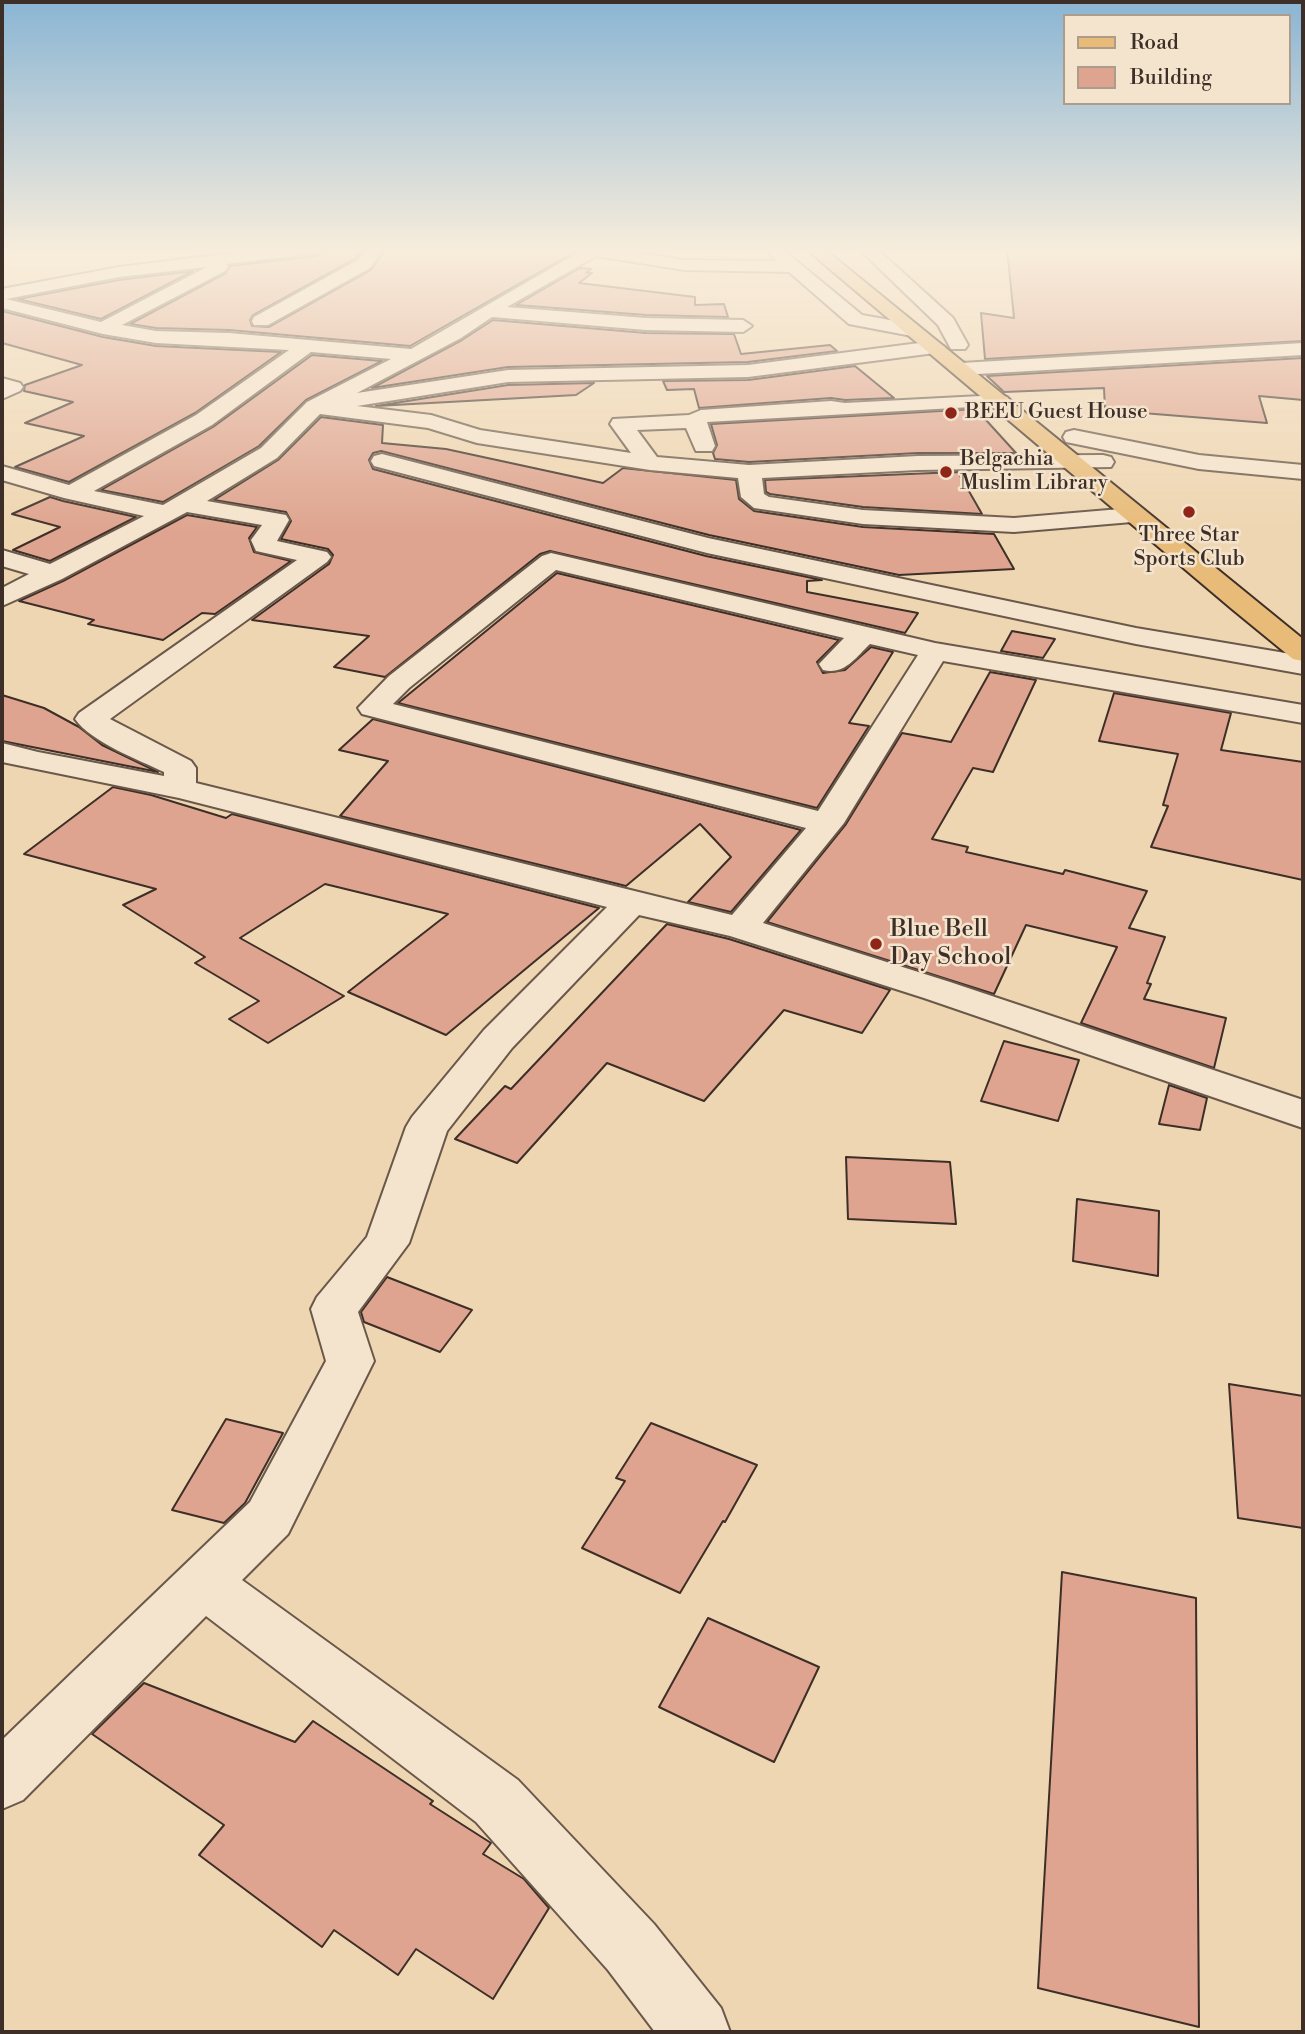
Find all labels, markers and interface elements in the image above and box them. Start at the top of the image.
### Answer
legend [1064,14,1291,105]
text: Road [1130,30,1179,56]
text: Building [1130,65,1212,91]
place label: BEEU Guest House [965,400,1148,426]
marker: BEEU Guest House [943,405,959,421]
place label: Belgachia Muslim Library [960,447,1108,497]
marker: Belgachia Muslim Library [938,464,954,480]
marker: Three Star Sports Club [1181,504,1197,520]
place label: Three Star Sports Club [1133,523,1245,573]
place label: Blue Bell Day School [890,916,1011,972]
marker: Blue Bell Day School [868,936,884,952]

